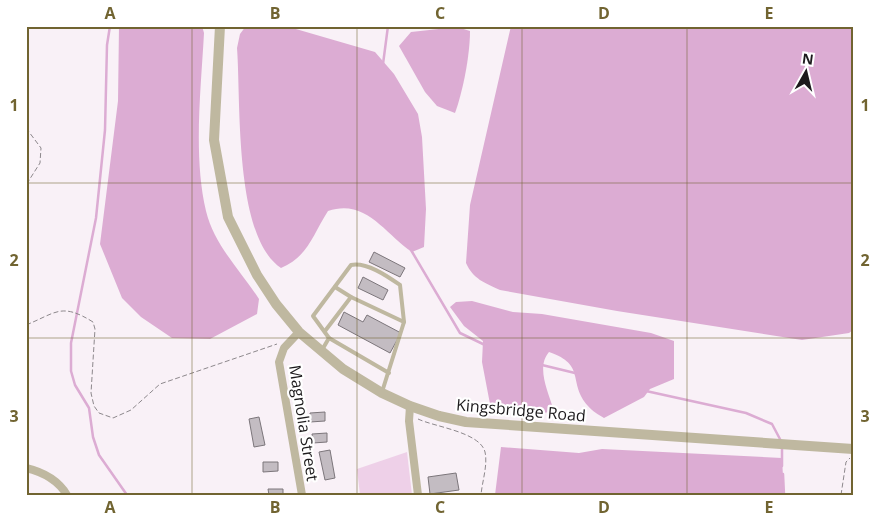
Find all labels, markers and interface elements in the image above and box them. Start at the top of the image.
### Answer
text: A [104,2,116,24]
text: B [270,2,280,24]
text: C [435,2,445,24]
text: D [598,2,610,24]
text: E [765,2,774,24]
north arrow [782,48,832,98]
text: N [801,48,815,69]
text: 1 [9,94,19,116]
text: 1 [860,94,870,116]
text: 2 [9,249,19,271]
text: 2 [860,249,870,271]
street label: Magnolia Street [284,363,324,483]
street label: Kingsbridge Road [455,393,587,427]
text: 3 [9,405,19,427]
text: 3 [860,405,870,427]
text: A [104,496,116,518]
text: B [270,496,280,518]
text: C [435,496,445,518]
text: D [598,496,610,518]
text: E [765,496,774,518]

